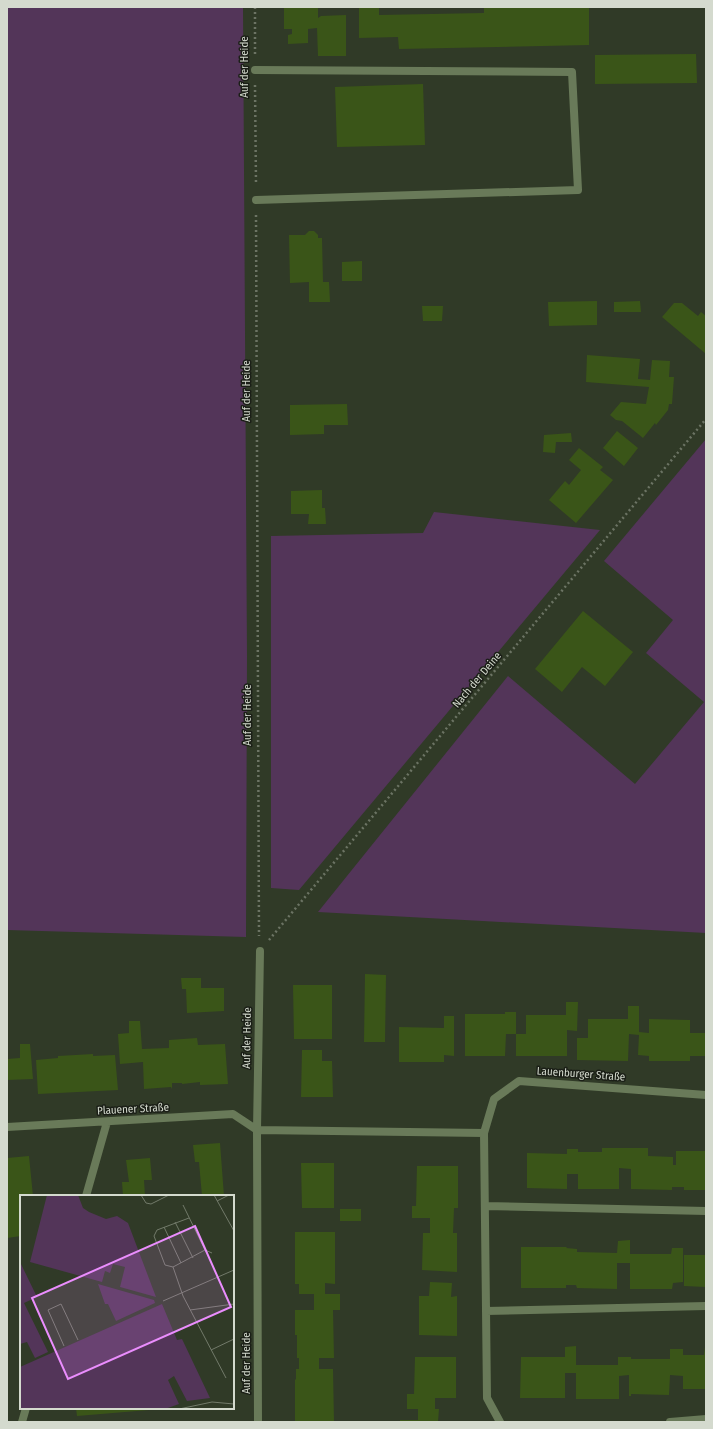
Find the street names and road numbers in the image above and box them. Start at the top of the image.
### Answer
street label: Auf der Heide [238,36,251,98]
street label: Auf der Heide [240,360,253,422]
street label: Nach der Deine [450,649,504,711]
street label: Auf der Heide [241,684,254,746]
street label: Auf der Heide [240,1007,254,1069]
street label: Lauenburger Straße [536,1064,626,1084]
street label: Plauener Straße [97,1101,169,1117]
street label: Auf der Heide [240,1332,253,1394]

